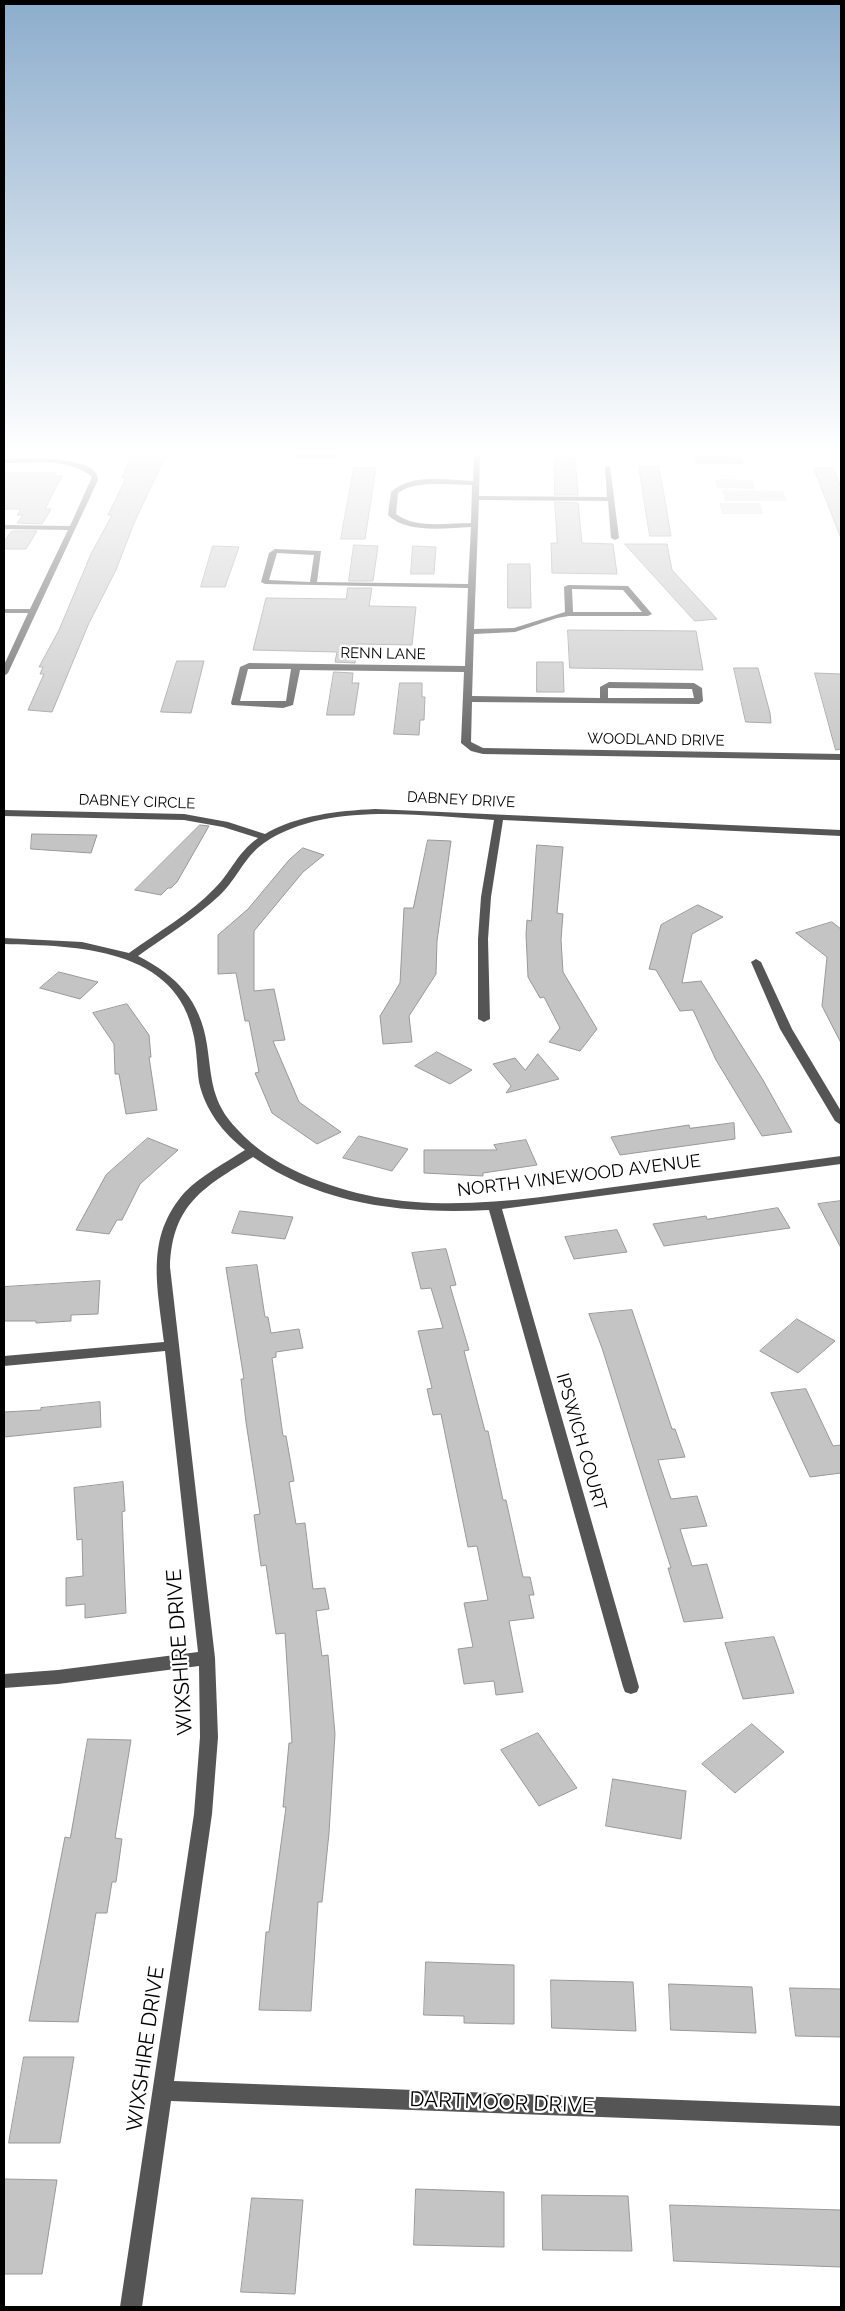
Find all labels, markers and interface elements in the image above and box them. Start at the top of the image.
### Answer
street label: RENN LANE [340,644,426,664]
street label: WOODLAND DRIVE [587,730,725,750]
street label: DABNEY DRIVE [406,788,516,812]
street label: DABNEY CIRCLE [78,791,196,813]
street label: NORTH VINEWOOD AVENUE [456,1150,702,1202]
street label: IPSWICH COURT [551,1371,611,1513]
street label: WIXSHIRE DRIVE [162,1568,198,1736]
street label: WIXSHIRE DRIVE [122,1965,170,2133]
street label: DARTMOOR DRIVE [409,2087,595,2119]

